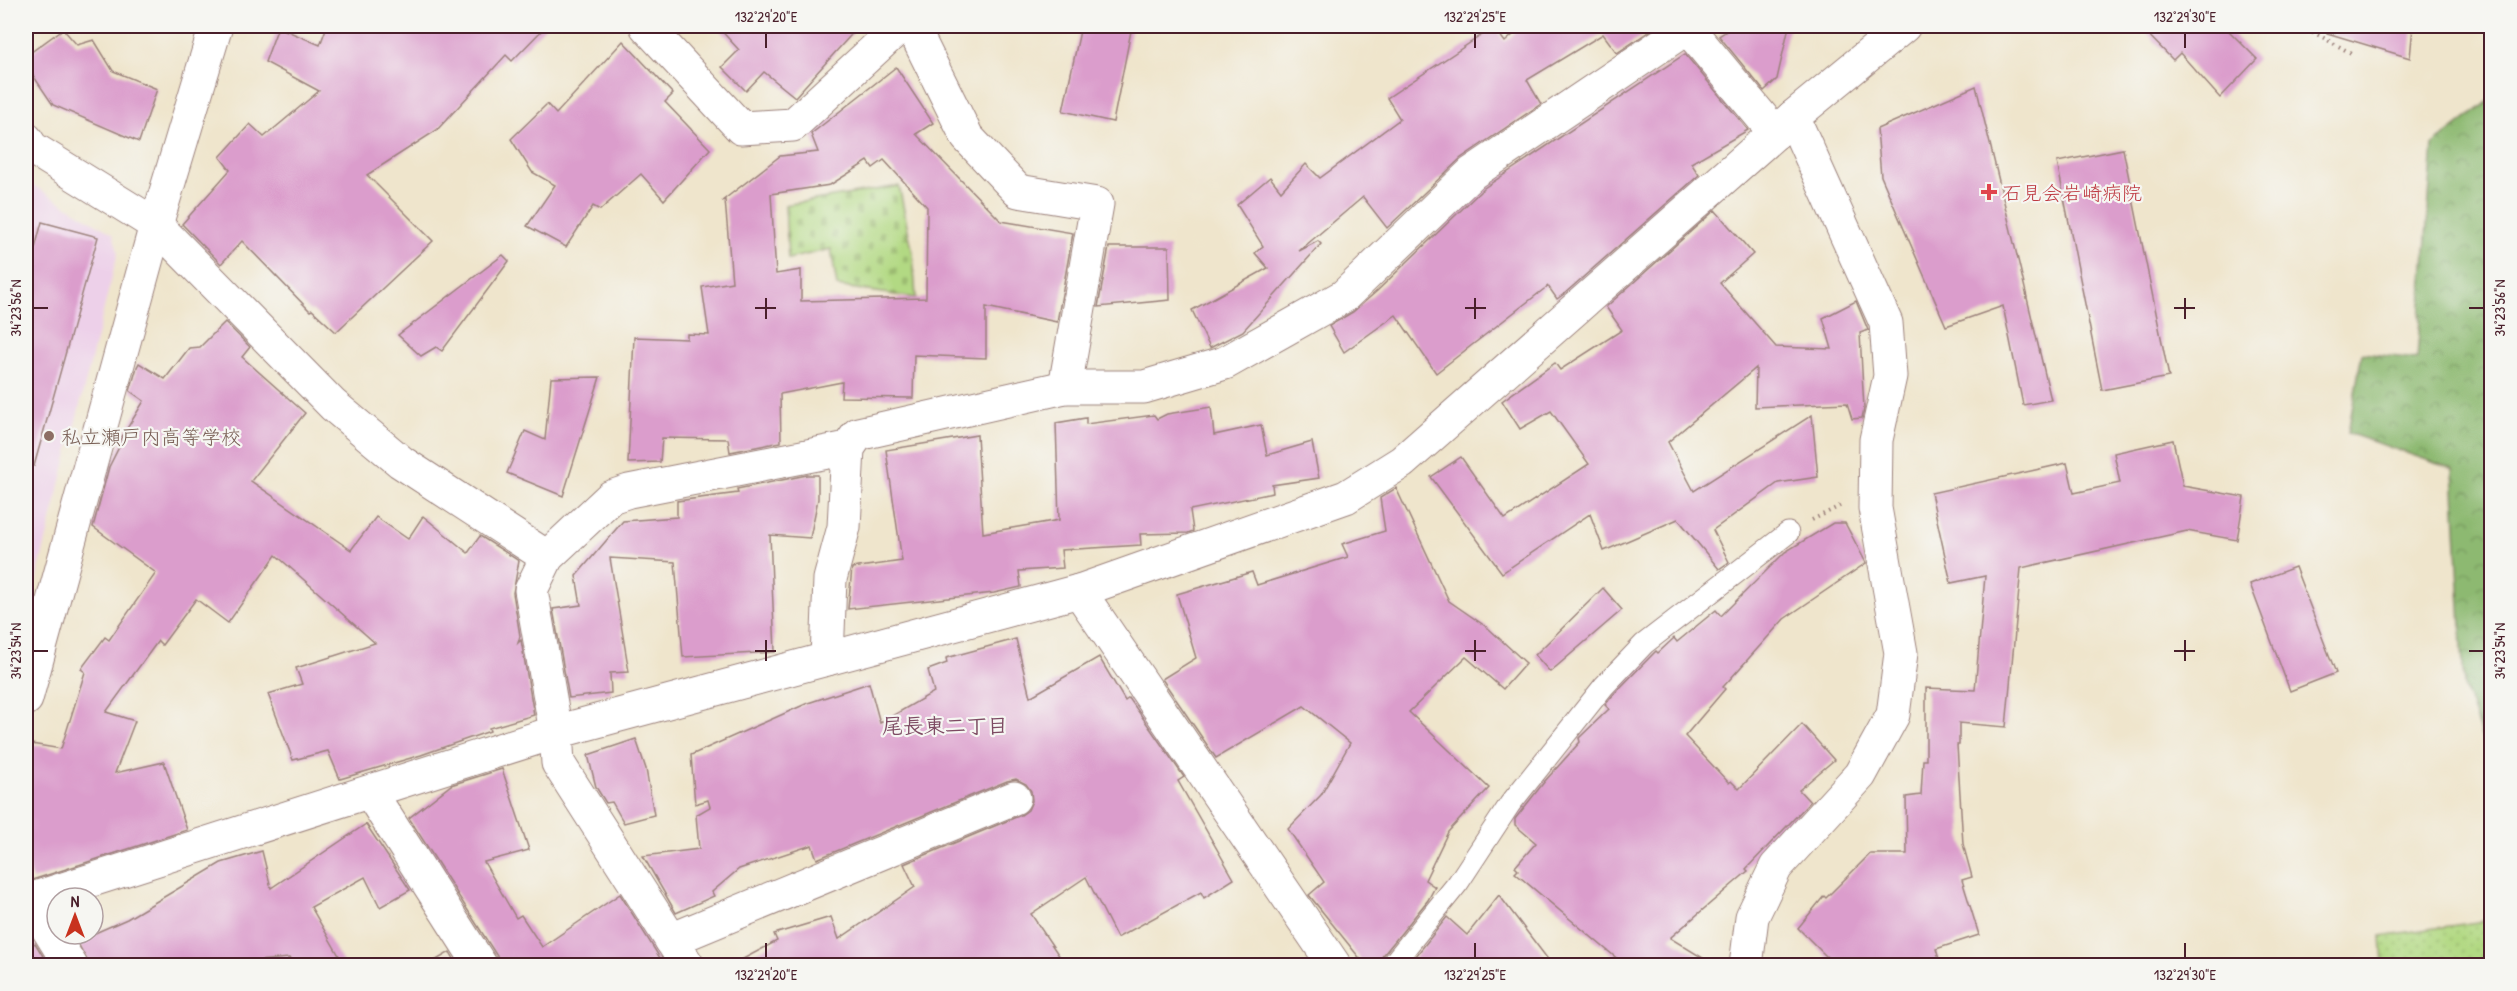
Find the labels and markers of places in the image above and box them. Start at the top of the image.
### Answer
place label: 石見会岩崎病院 [2002,179,2142,206]
marker: 石見会岩崎病院 [1980,183,1998,201]
place label: 私立瀬戸内高等学校 [61,423,241,450]
marker: 私立瀬戸内高等学校 [42,429,56,443]

